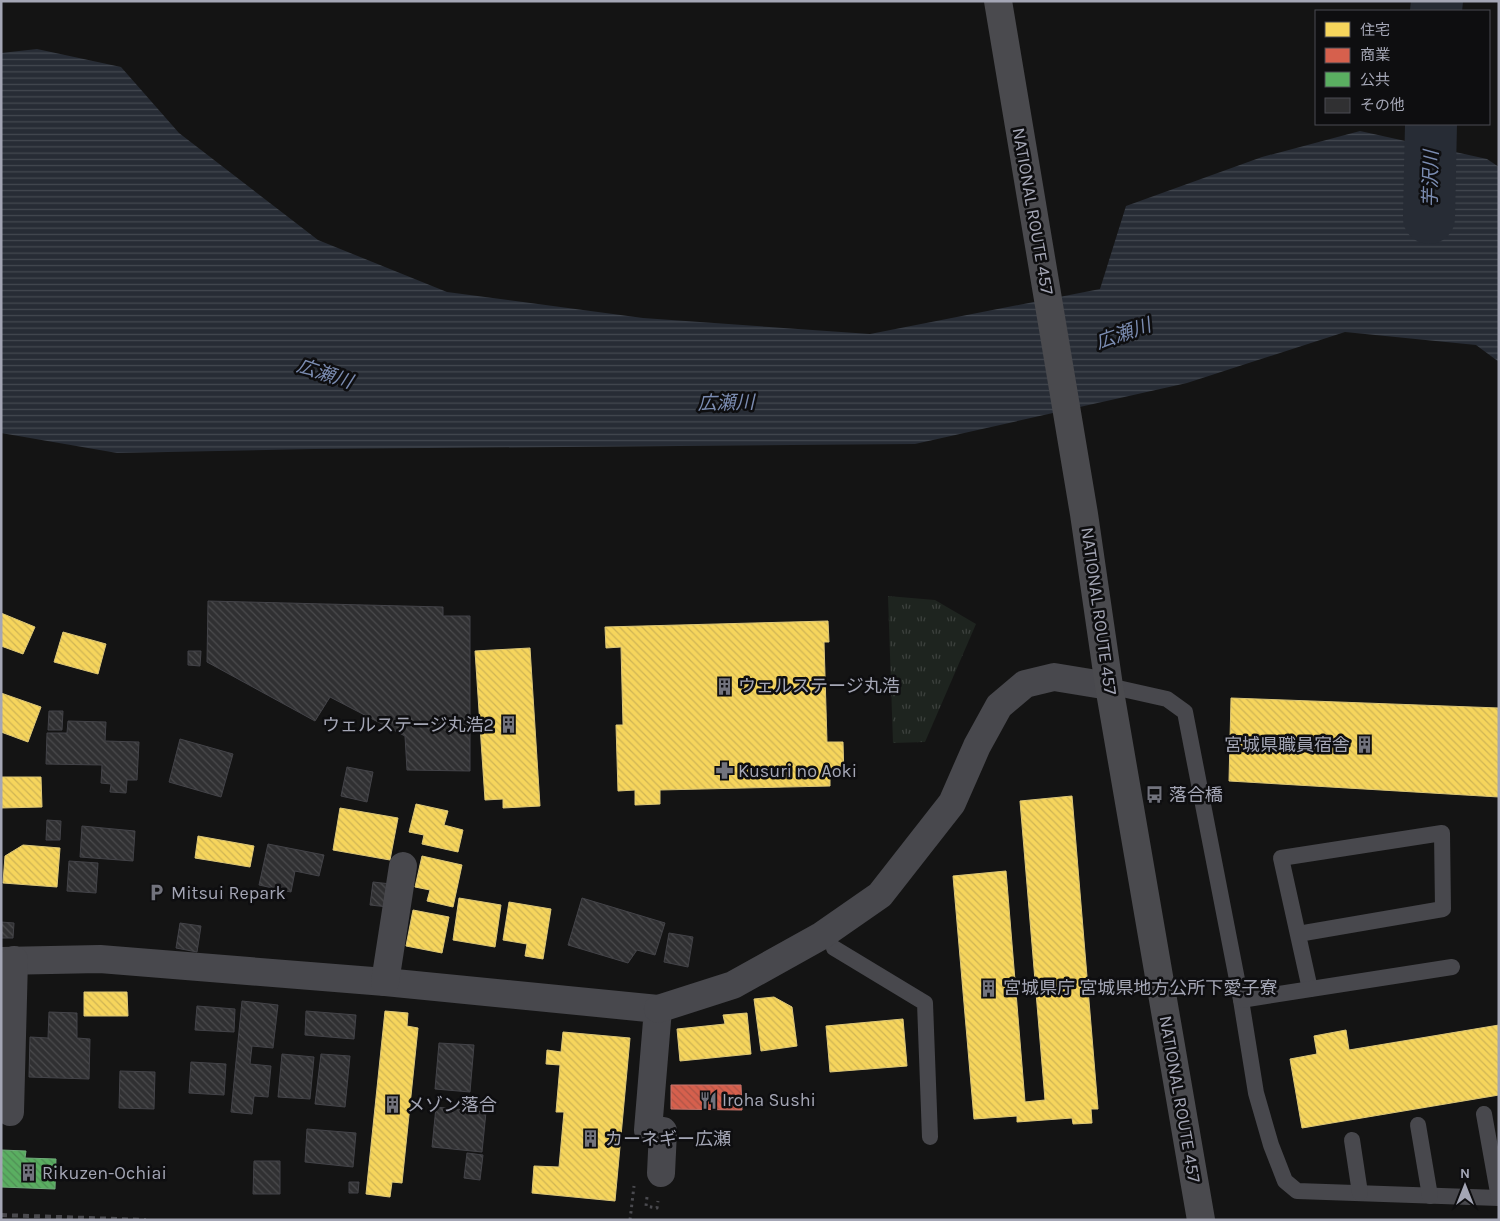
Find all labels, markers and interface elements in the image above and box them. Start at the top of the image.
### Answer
legend [1315,10,1490,125]
text: 住宅 [1360,21,1390,39]
text: 商業 [1360,46,1390,64]
text: 公共 [1360,71,1390,89]
text: その他 [1360,96,1405,114]
street label: NATIONAL ROUTE 457 [1007,126,1059,297]
water label: 芋沢川 [1420,148,1443,208]
water label: 広瀬川 [1093,314,1156,354]
water label: 広瀬川 [294,355,357,394]
water label: 広瀬川 [697,391,757,414]
street label: NATIONAL ROUTE 457 [1076,526,1122,697]
place label: ウェルステージ丸浩 [738,675,900,697]
building icon: ウェルステージ丸浩 [714,676,734,696]
place label: ウェルステージ丸浩2 [322,714,494,736]
building icon: ウェルステージ丸浩2 [498,715,518,735]
place label: 宮城県職員宿舎 [1224,734,1350,756]
building icon: 宮城県職員宿舎 [1354,735,1374,755]
place label: Kusuri no Aoki [738,760,857,782]
pharmacy icon: Kusuri no Aoki [714,761,734,781]
place label: 落合橋 [1169,784,1223,806]
bus stop icon: 落合橋 [1145,785,1165,805]
place label: Mitsui Repark [171,882,286,904]
parking icon: Mitsui Repark [147,883,167,903]
place label: 宮城県庁 宮城県地方公所下愛子寮 [1003,977,1277,999]
building icon: 宮城県庁 宮城県地方公所下愛子寮 [979,978,999,998]
street label: NATIONAL ROUTE 457 [1154,1014,1206,1185]
place label: Iroha Sushi [722,1089,816,1111]
restaurant icon: Iroha Sushi [698,1090,718,1110]
place label: メゾン落合 [407,1094,497,1116]
building icon: メゾン落合 [383,1095,403,1115]
place label: カーネギー広瀬 [605,1128,731,1150]
building icon: カーネギー広瀬 [581,1129,601,1149]
north arrow [1440,1161,1490,1211]
place label: Rikuzen-Ochiai [42,1162,167,1184]
building icon: Rikuzen-Ochiai [18,1163,38,1183]
text: N [1460,1165,1470,1182]

